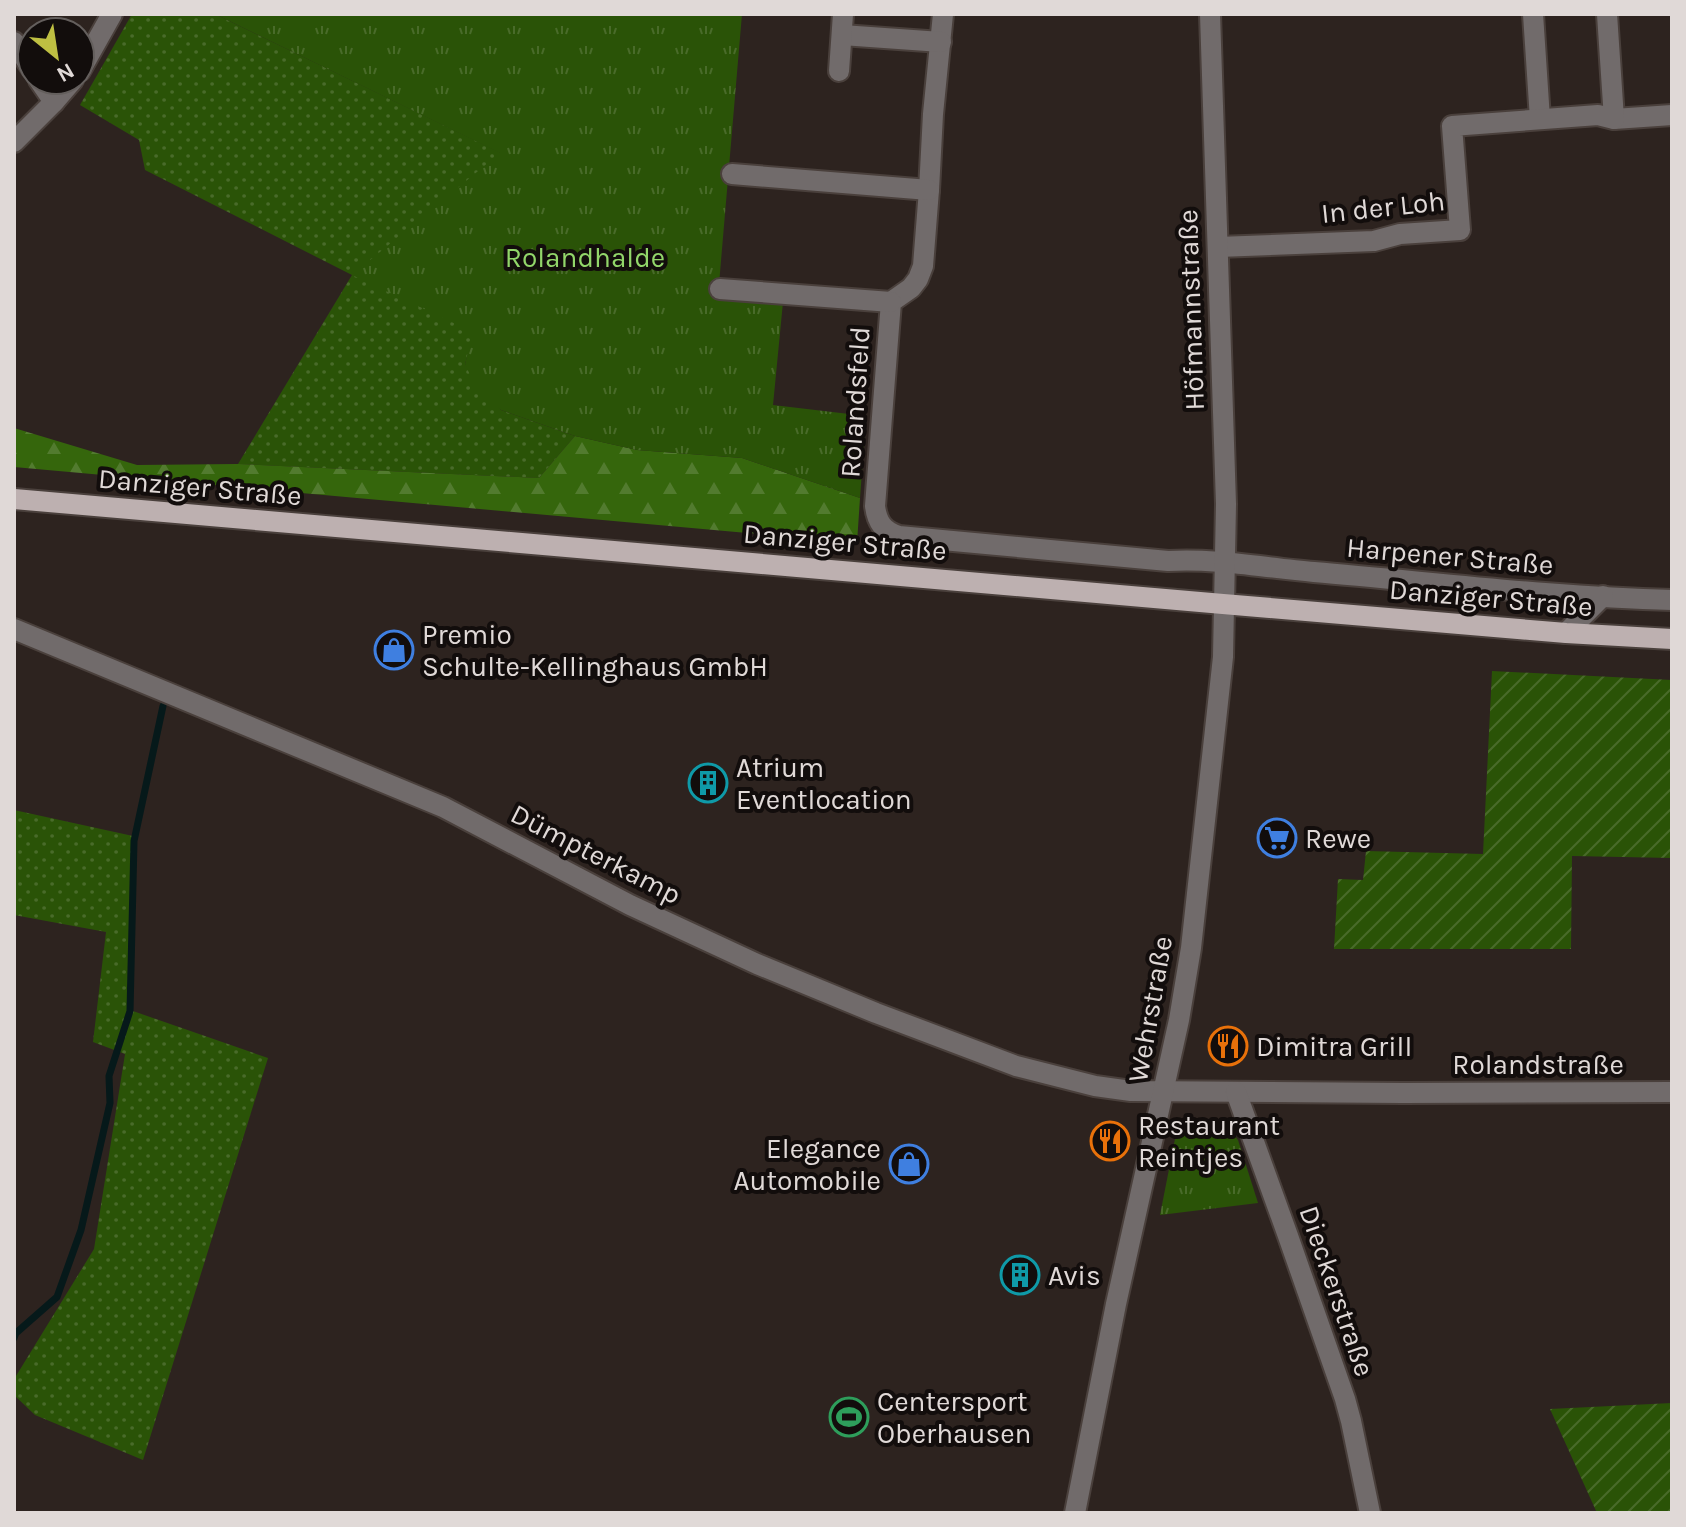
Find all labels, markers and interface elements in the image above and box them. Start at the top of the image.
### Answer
north arrow [16,16,96,96]
text: N [52,57,79,88]
street label: In der Loh [1319,184,1447,230]
street label: Höfmannstraße [1171,209,1211,411]
park label: Rolandhalde [505,241,665,274]
street label: Rolandsfeld [833,325,877,479]
street label: Danziger Straße [97,462,303,512]
street label: Danziger Straße [742,517,948,567]
street label: Harpener Straße [1345,531,1555,581]
street label: Danziger Straße [1388,573,1594,623]
place label: Premio Schulte-Kellinghaus GmbH [422,618,768,683]
shop icon: Premio Schulte-Kellinghaus GmbH [373,629,415,671]
place label: Atrium Eventlocation [736,751,912,816]
building icon: Atrium Eventlocation [687,762,729,804]
street label: Dümpterkamp [505,797,687,911]
supermarket icon: Rewe [1256,817,1298,859]
place label: Rewe [1305,822,1371,855]
street label: Wehrstraße [1121,933,1179,1085]
restaurant icon: Dimitra Grill [1207,1025,1249,1067]
place label: Dimitra Grill [1256,1030,1412,1063]
street label: Rolandstraße [1452,1048,1624,1081]
place label: Restaurant Reintjes [1138,1109,1280,1174]
restaurant icon: Restaurant Reintjes [1089,1120,1131,1162]
place label: Elegance Automobile [733,1132,881,1197]
shop icon: Elegance Automobile [888,1143,930,1185]
street label: Dieckerstraße [1292,1201,1382,1381]
building icon: Avis [999,1254,1041,1296]
place label: Avis [1048,1259,1101,1292]
place label: Centersport Oberhausen [877,1385,1031,1450]
sports icon: Centersport Oberhausen [828,1396,870,1438]

